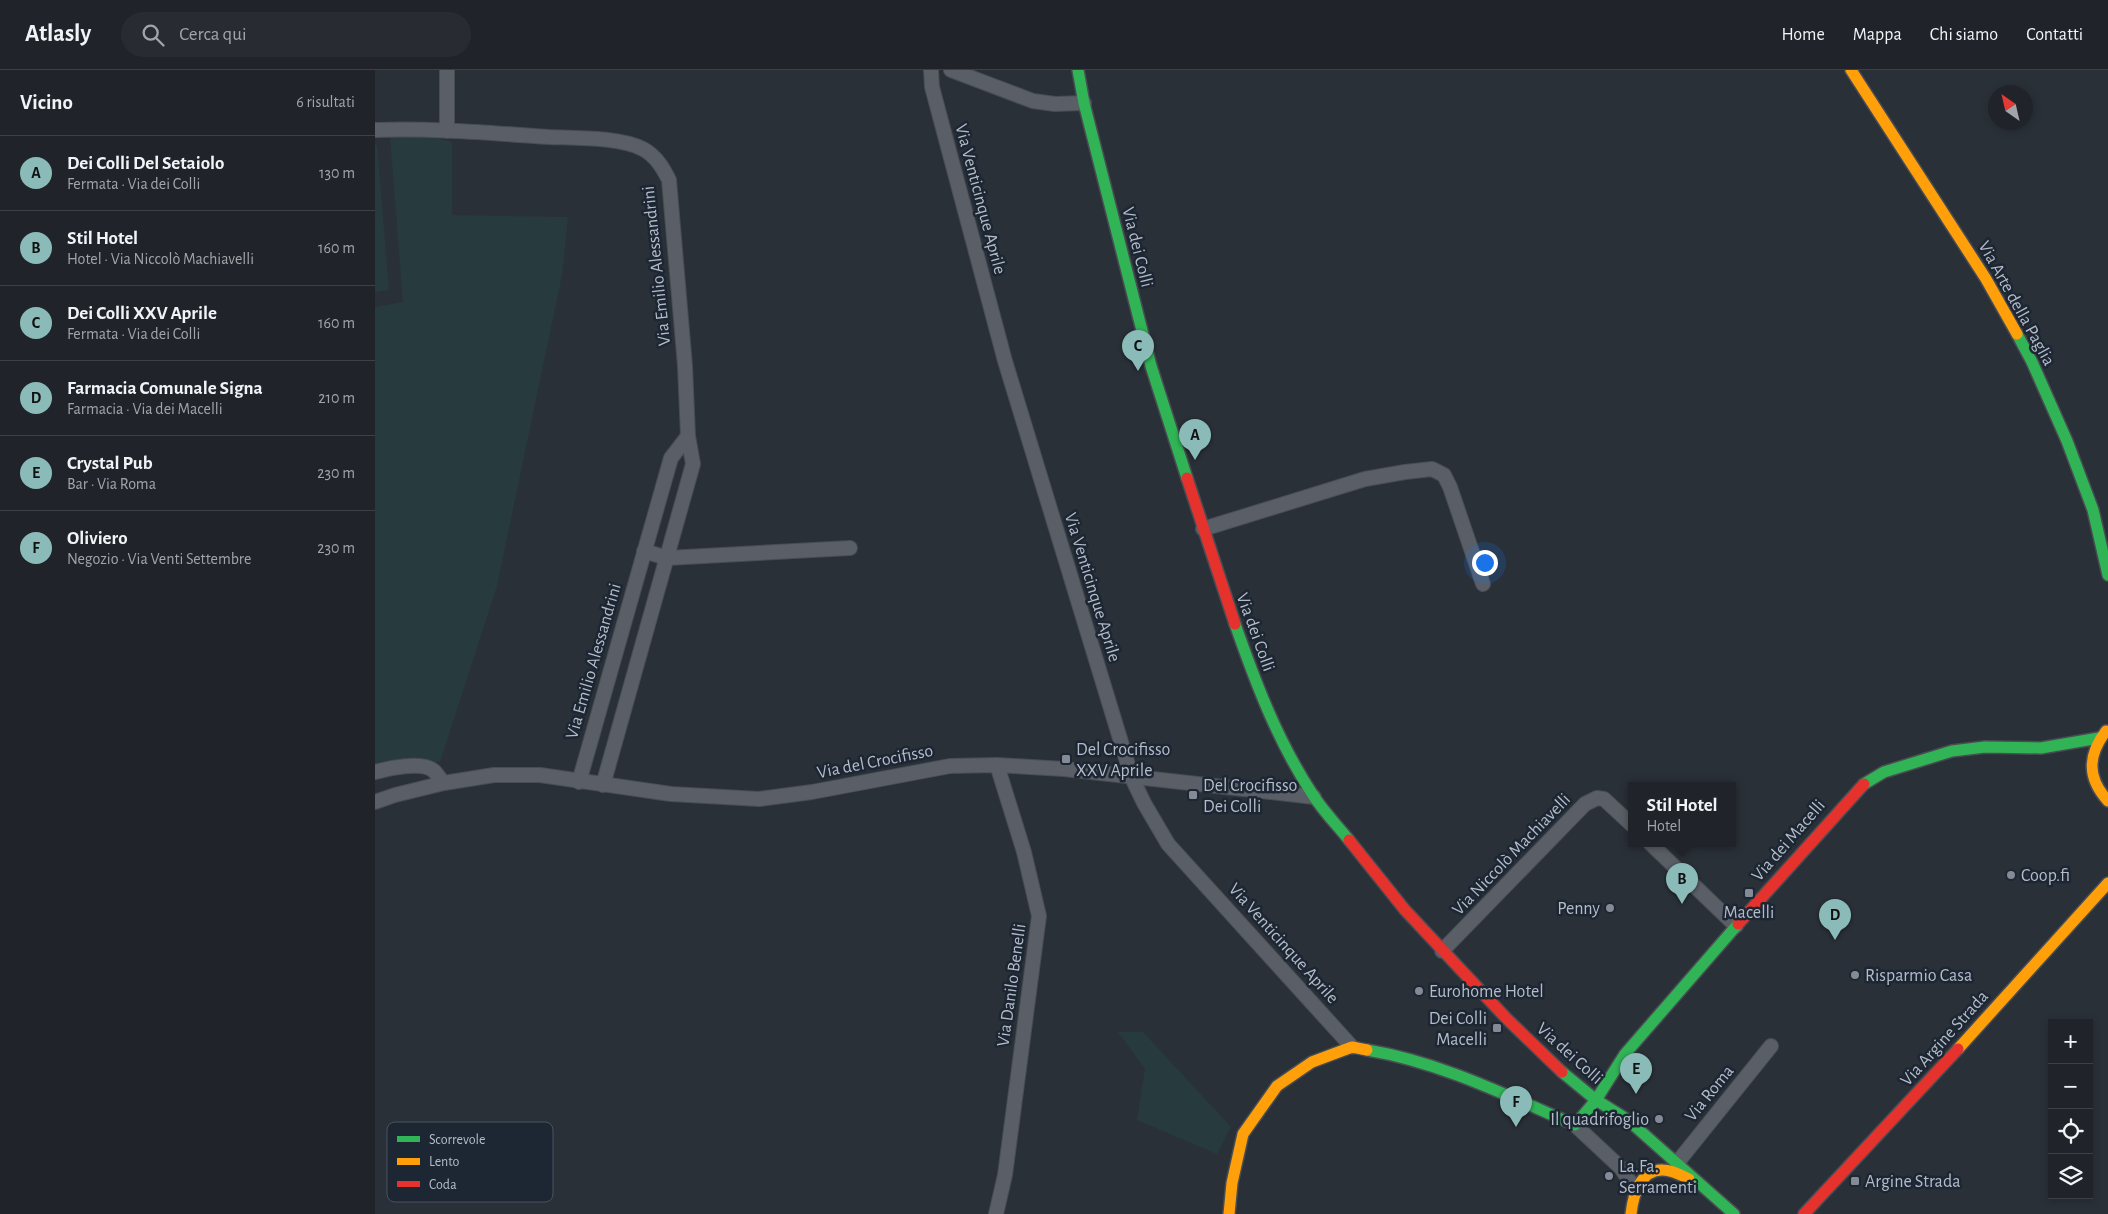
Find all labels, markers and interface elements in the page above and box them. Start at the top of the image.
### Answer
search box [121,12,471,57]
icon: search [139,21,167,49]
text: Atlasly [25,22,91,46]
text: Cerca qui [179,25,247,44]
text: Home [1781,26,1825,44]
text: Mappa [1853,26,1902,44]
text: Chi siamo [1930,26,1998,44]
text: Contatti [2026,26,2083,44]
north arrow [1988,85,2033,130]
text: Vicino [20,92,73,113]
text: 6 risultati [296,94,355,110]
street label: Via Venticinque Aprile [951,122,1009,276]
text: Dei Colli Del Setaiolo [67,154,224,173]
text: A [31,165,41,181]
text: 130 m [319,165,355,181]
text: Fermata · Via dei Colli [67,176,200,192]
street label: Via Emilio Alessandrini [640,185,674,347]
street label: Via dei Colli [1118,205,1156,289]
text: Stil Hotel [67,229,138,248]
street label: Via Arte della Paglia [1974,238,2058,369]
text: B [31,240,41,256]
text: 160 m [318,240,355,256]
text: Hotel · Via Niccolò Machiavelli [67,251,254,267]
text: Dei Colli XXV Aprile [67,304,217,323]
text: C [32,315,40,331]
text: 160 m [318,315,355,331]
text: Fermata · Via dei Colli [67,326,200,342]
pin: C [1122,330,1154,371]
text: Farmacia Comunale Signa [67,379,263,398]
text: D [31,390,41,406]
text: 210 m [318,390,355,406]
text: Farmacia · Via dei Macelli [67,401,223,417]
pin: A [1179,419,1211,460]
text: Crystal Pub [67,454,153,473]
text: E [32,465,40,481]
text: 230 m [317,465,355,481]
text: Bar · Via Roma [67,476,156,492]
street label: Via Venticinque Aprile [1061,511,1123,664]
text: Oliviero [67,529,128,548]
text: F [32,540,40,556]
text: 230 m [317,540,355,556]
your location [1472,550,1498,576]
text: Negozio · Via Venti Settembre [67,551,251,567]
street label: Via Emilio Alessandrini [563,582,625,741]
street label: Via dei Colli [1233,591,1278,674]
place label: Del Crocifisso XXV Aprile [1076,741,1171,780]
street label: Via del Crocifisso [816,742,935,782]
marker: Del Crocifisso XXV Aprile [1060,753,1072,765]
place label: Del Crocifisso Dei Colli [1203,777,1298,816]
popup [1628,782,1736,847]
marker: Del Crocifisso Dei Colli [1187,789,1199,801]
street label: Via Niccolò Machiavelli [1449,790,1574,919]
text: Stil Hotel [1646,796,1718,815]
street label: Via dei Macelli [1749,796,1829,885]
text: Hotel [1646,818,1681,834]
pin: B [1666,863,1698,904]
place label: Coop.fi [2021,867,2070,885]
marker: Coop.fi [2005,869,2017,881]
street label: Via Venticinque Aprile [1225,880,1342,1007]
marker: Macelli [1743,887,1755,899]
pin: D [1819,899,1851,940]
place label: Penny [1557,900,1600,918]
marker: Penny [1604,902,1616,914]
place label: Macelli [1724,904,1774,922]
street label: Via Danilo Benelli [994,922,1030,1048]
place label: Risparmio Casa [1865,967,1972,985]
marker: Risparmio Casa [1849,969,1861,981]
place label: Eurohome Hotel [1429,983,1544,1001]
marker: Eurohome Hotel [1413,985,1425,997]
street label: Via Argine Strada [1897,988,1992,1090]
place label: Dei Colli Macelli [1429,1010,1487,1049]
map controls [2048,1019,2093,1199]
button: + [2048,1019,2093,1064]
street label: Via dei Colli [1533,1020,1606,1088]
marker: Dei Colli Macelli [1491,1022,1503,1034]
pin: E [1620,1053,1652,1094]
street label: Via Roma [1682,1062,1738,1125]
button: − [2048,1064,2093,1109]
pin: F [1500,1086,1532,1127]
button: locate [2048,1109,2093,1154]
place label: Il quadrifoglio [1550,1111,1649,1129]
marker: Il quadrifoglio [1653,1113,1665,1125]
legend [387,1122,553,1202]
text: Scorrevole [429,1133,485,1147]
button: layers [2048,1154,2093,1199]
text: Lento [429,1155,460,1169]
place label: La.Fa. Serramenti [1619,1158,1697,1197]
marker: La.Fa. Serramenti [1603,1170,1615,1182]
place label: Argine Strada [1865,1173,1961,1191]
marker: Argine Strada [1849,1175,1861,1187]
text: Coda [429,1178,457,1192]

